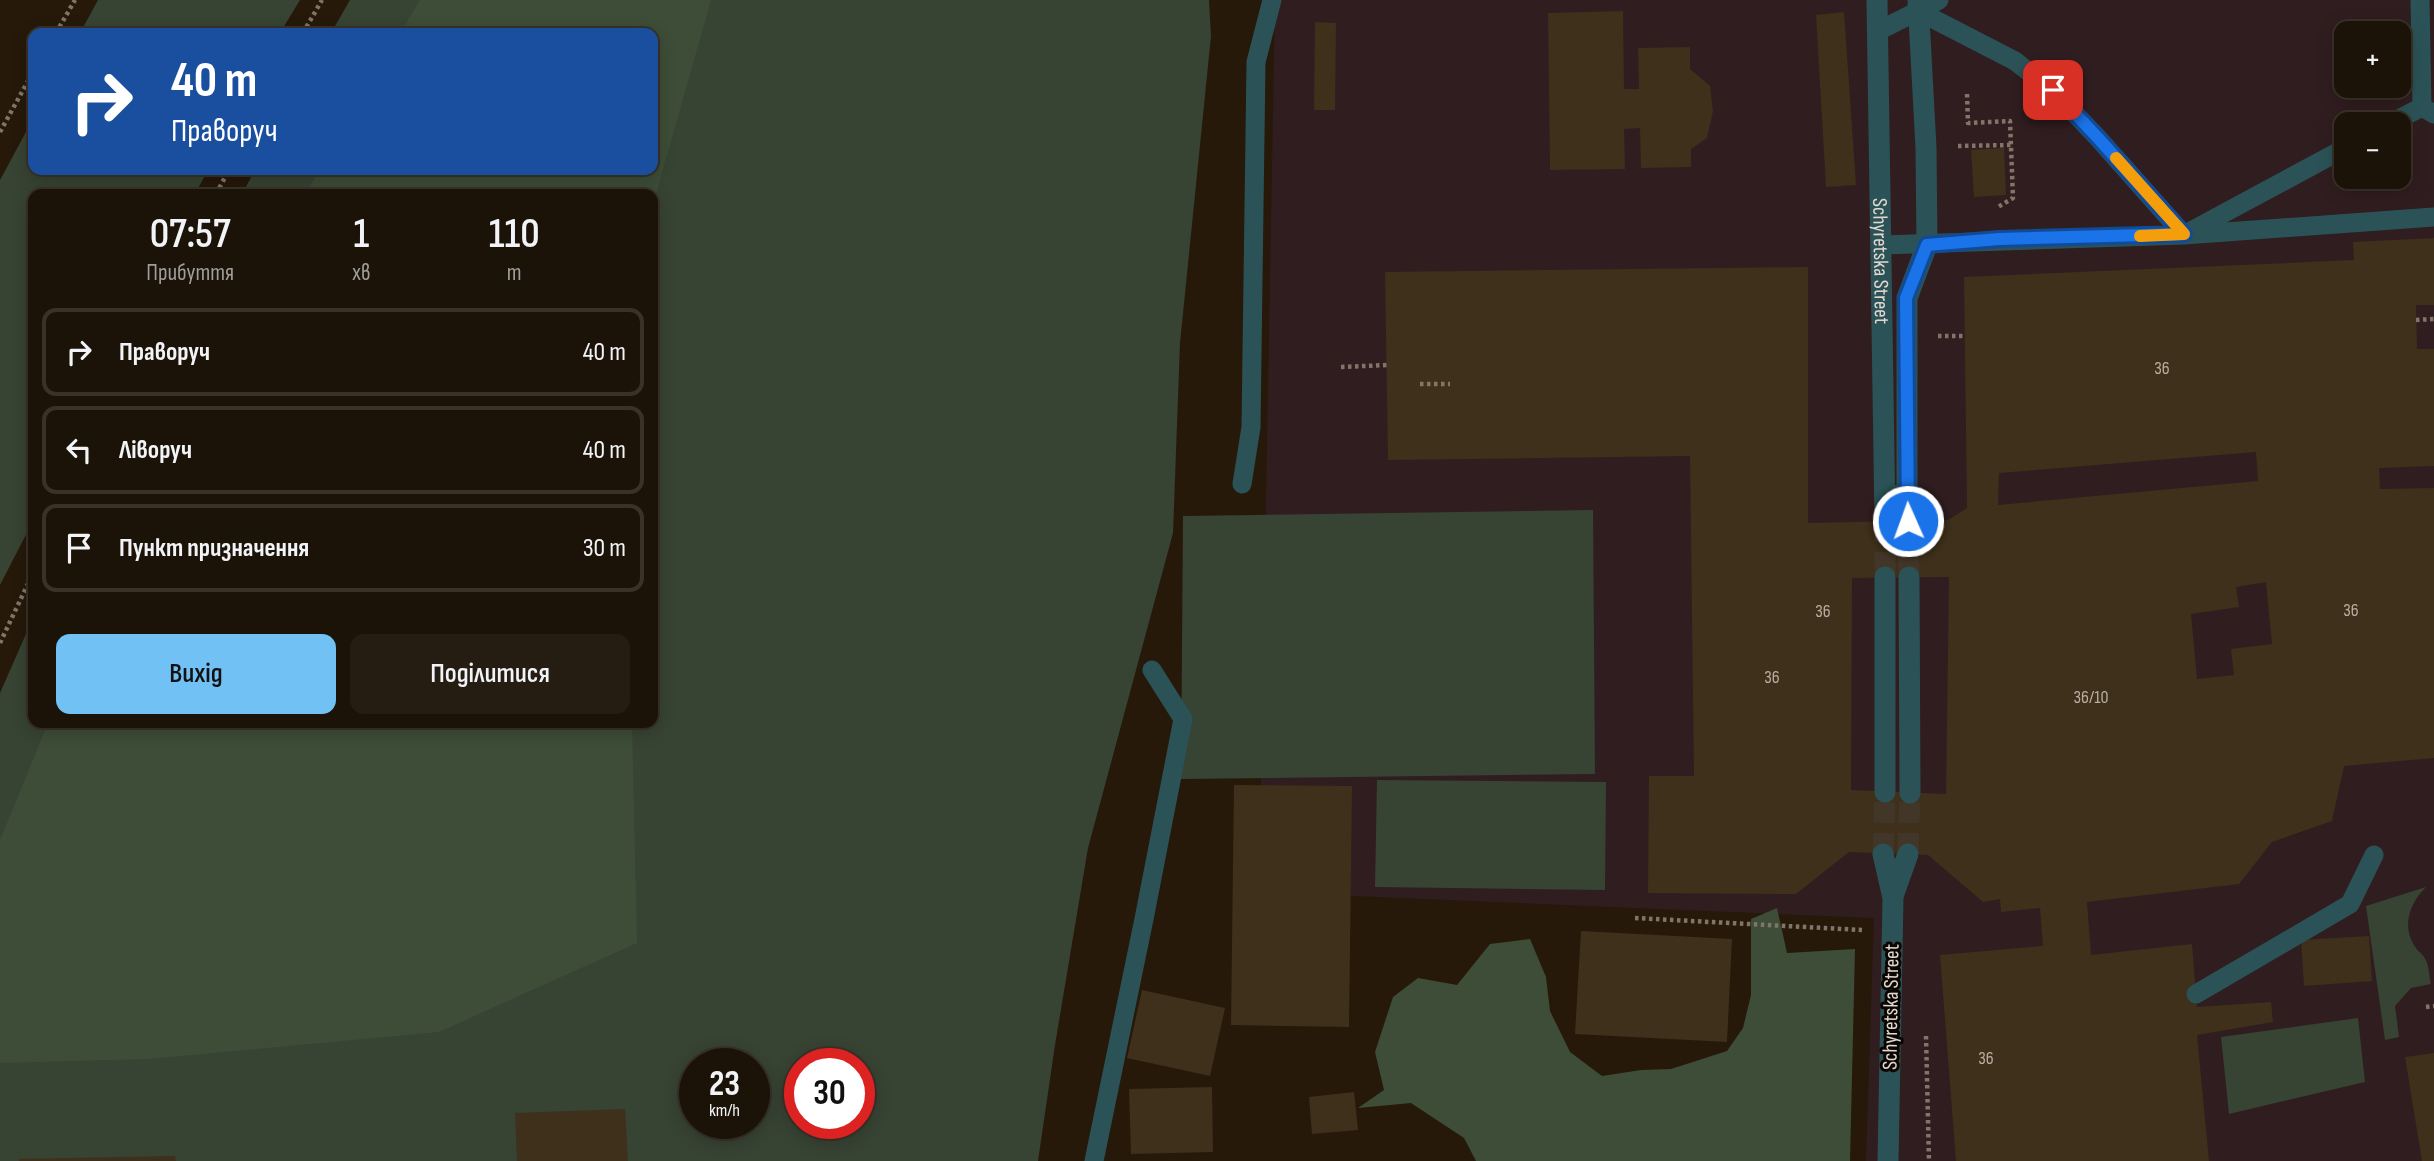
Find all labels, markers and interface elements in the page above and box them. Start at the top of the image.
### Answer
map controls [2334,21,2411,189]
button: + [2334,21,2411,98]
text: 40 m [171,52,257,111]
icon: right [56,56,147,147]
pin [2023,60,2083,120]
icon: arrive [2034,71,2072,109]
text: Праворуч [171,112,278,151]
button: − [2334,112,2411,189]
street label: Schyretska Street [1868,198,1894,324]
text: 07:57 [150,209,231,260]
text: 1 [354,209,369,260]
text: 110 [489,209,540,260]
text: Прибуття [146,259,234,287]
text: хв [352,259,370,287]
text: m [507,259,522,287]
icon: right [60,333,98,371]
text: Праворуч [119,337,210,368]
text: 40 m [583,337,626,368]
house number: 36 [2154,358,2170,379]
icon: left [60,431,98,469]
text: Ліворуч [119,435,192,466]
text: 40 m [583,435,626,466]
position arrow [1871,484,1945,558]
icon: arrive [60,529,98,567]
text: Пункт призначення [119,533,309,564]
text: 30 m [583,533,626,564]
house number: 36 [2343,600,2359,621]
house number: 36 [1815,601,1831,622]
button: Вихід [56,634,336,714]
button: Поділитися [350,634,630,714]
house number: 36 [1764,667,1780,688]
house number: 36/10 [2074,687,2108,708]
street label: Schyretska Street [1877,944,1905,1070]
speed limit sign: 30 [784,1048,875,1139]
house number: 36 [1978,1048,1994,1069]
text: 23 [709,1063,740,1106]
text: km/h [709,1100,740,1121]

